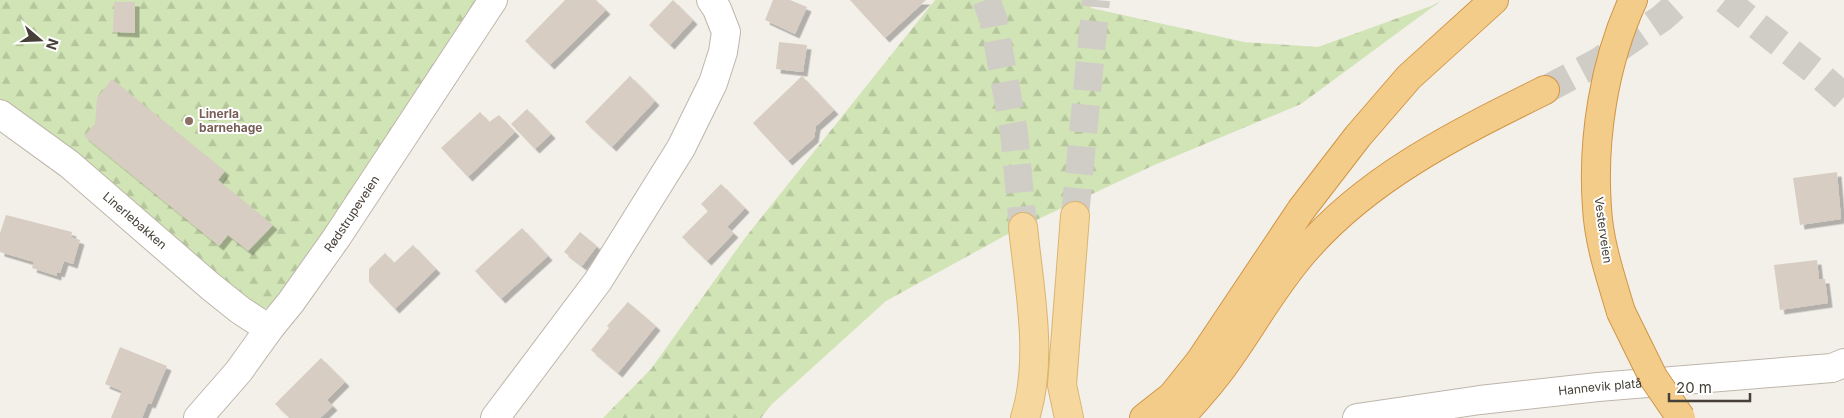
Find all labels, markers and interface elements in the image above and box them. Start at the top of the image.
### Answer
north arrow [15,15,65,65]
text: N [43,37,63,52]
place label: Linerla barnehage [199,106,262,135]
marker: Linerla barnehage [183,115,195,127]
street label: Rødstrupeveien [321,173,382,255]
street label: Linerlebakken [100,189,170,252]
street label: Vesterveien [1591,196,1616,264]
scale bar [1669,370,1750,402]
street label: Hannevik platå [1557,375,1642,398]
text: 20 m [1676,378,1712,397]

